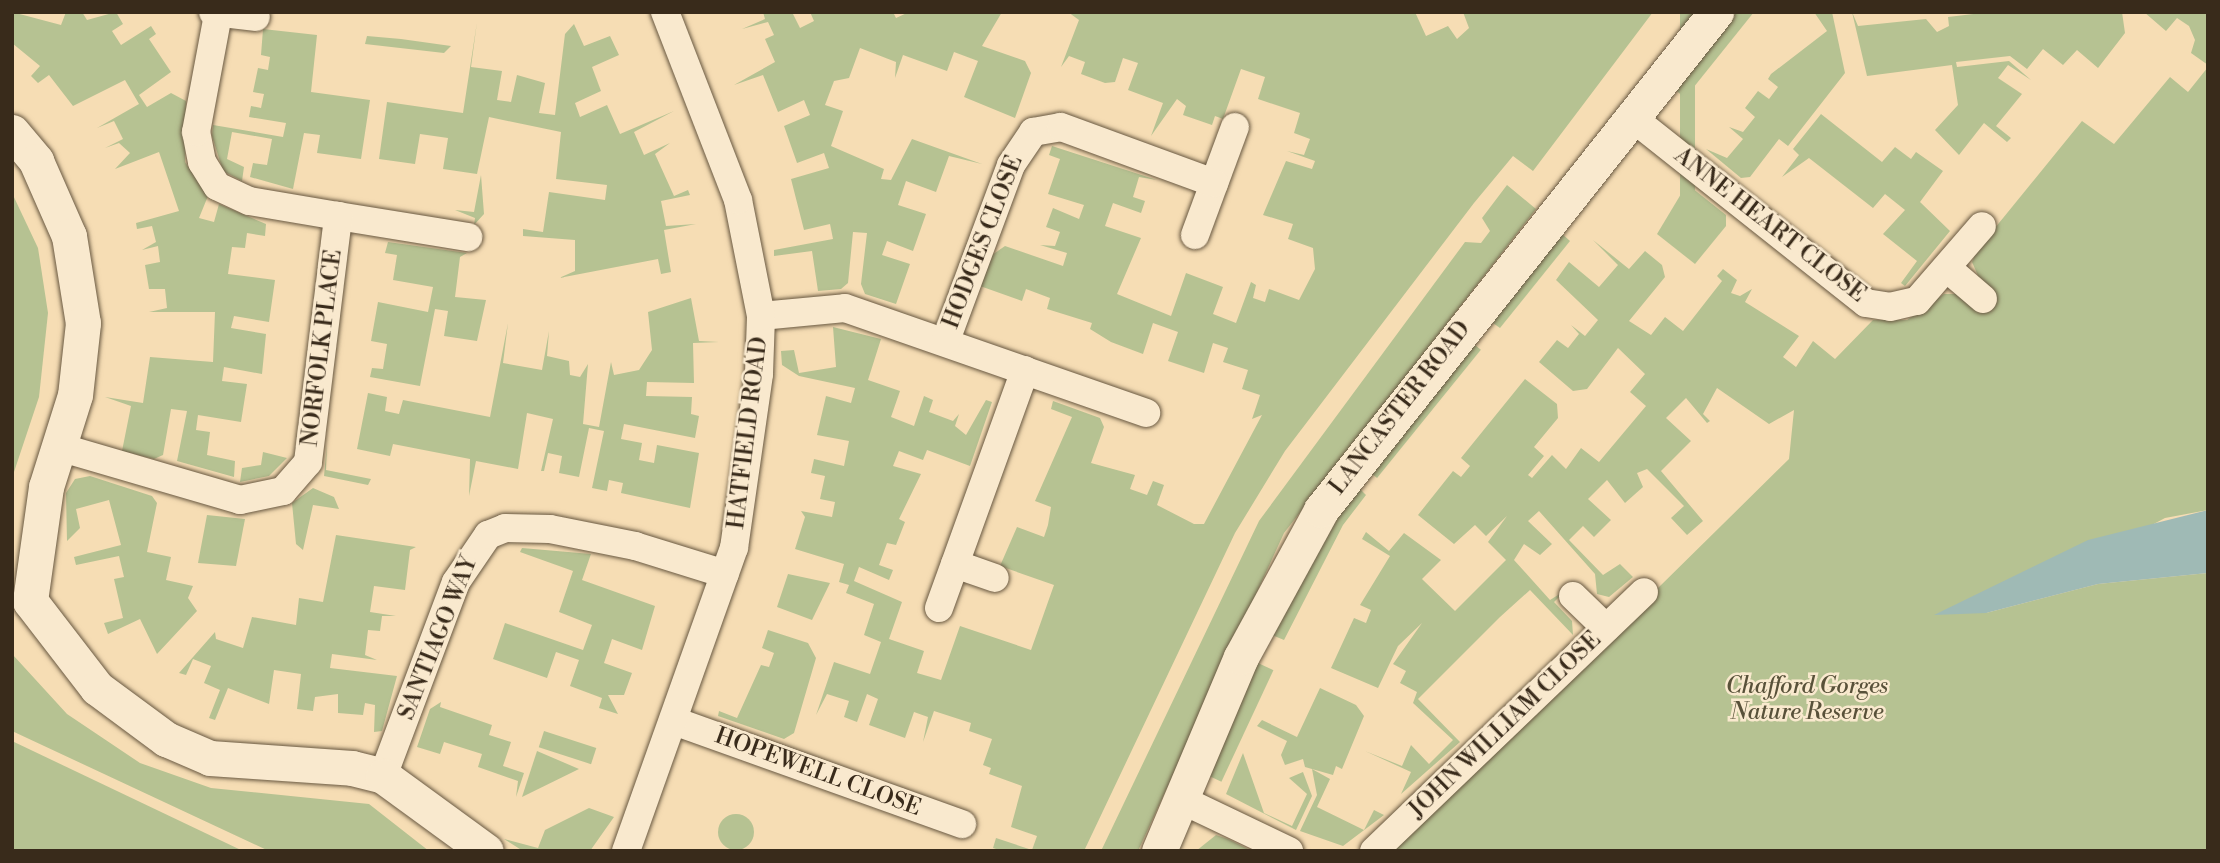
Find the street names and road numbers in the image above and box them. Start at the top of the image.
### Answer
street label: ANNE HEART CLOSE [1669,142,1871,308]
street label: HODGES CLOSE [937,152,1029,332]
street label: NORFOLK PLACE [296,248,348,448]
street label: LANCASTER ROAD [1324,316,1476,500]
street label: HATFIELD ROAD [723,335,773,531]
street label: SANTIAGO WAY [393,552,483,724]
street label: JOHN WILLIAM CLOSE [1403,626,1607,824]
street label: HOPEWELL CLOSE [711,722,925,822]

